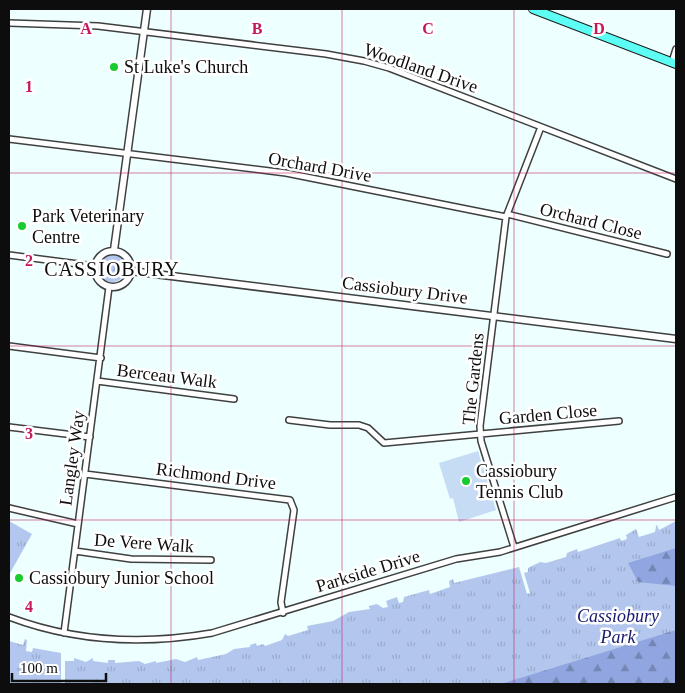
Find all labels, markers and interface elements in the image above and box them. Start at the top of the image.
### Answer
text: A [80,20,92,37]
text: B [252,20,263,37]
text: C [422,20,434,37]
text: D [593,20,605,37]
street label: Woodland Drive [361,39,481,97]
place label: St Luke's Church [124,57,248,77]
marker: St Luke's Church [108,61,120,73]
text: 1 [25,78,33,95]
street label: Orchard Drive [267,148,373,186]
street label: Orchard Close [538,199,644,243]
place label: Park Veterinary Centre [32,206,144,247]
marker: Park Veterinary Centre [16,220,28,232]
text: 2 [25,252,33,269]
district label: CASSIOBURY [44,258,180,280]
street label: Cassiobury Drive [341,272,469,308]
street label: The Gardens [458,332,488,426]
street label: Berceau Walk [116,360,218,392]
street label: Garden Close [498,400,598,428]
street label: Langley Way [55,409,89,507]
text: 3 [25,425,33,442]
street label: Richmond Drive [155,459,277,493]
place label: Cassiobury Tennis Club [476,461,563,502]
marker: Cassiobury Tennis Club [460,475,472,487]
street label: De Vere Walk [93,530,195,556]
street label: Parkside Drive [314,546,422,596]
place label: Cassiobury Junior School [29,568,214,588]
marker: Cassiobury Junior School [13,572,25,584]
text: 4 [25,598,33,615]
park label: Cassiobury Park [577,606,659,647]
scale bar [12,650,106,682]
text: 100 m [20,660,58,676]

